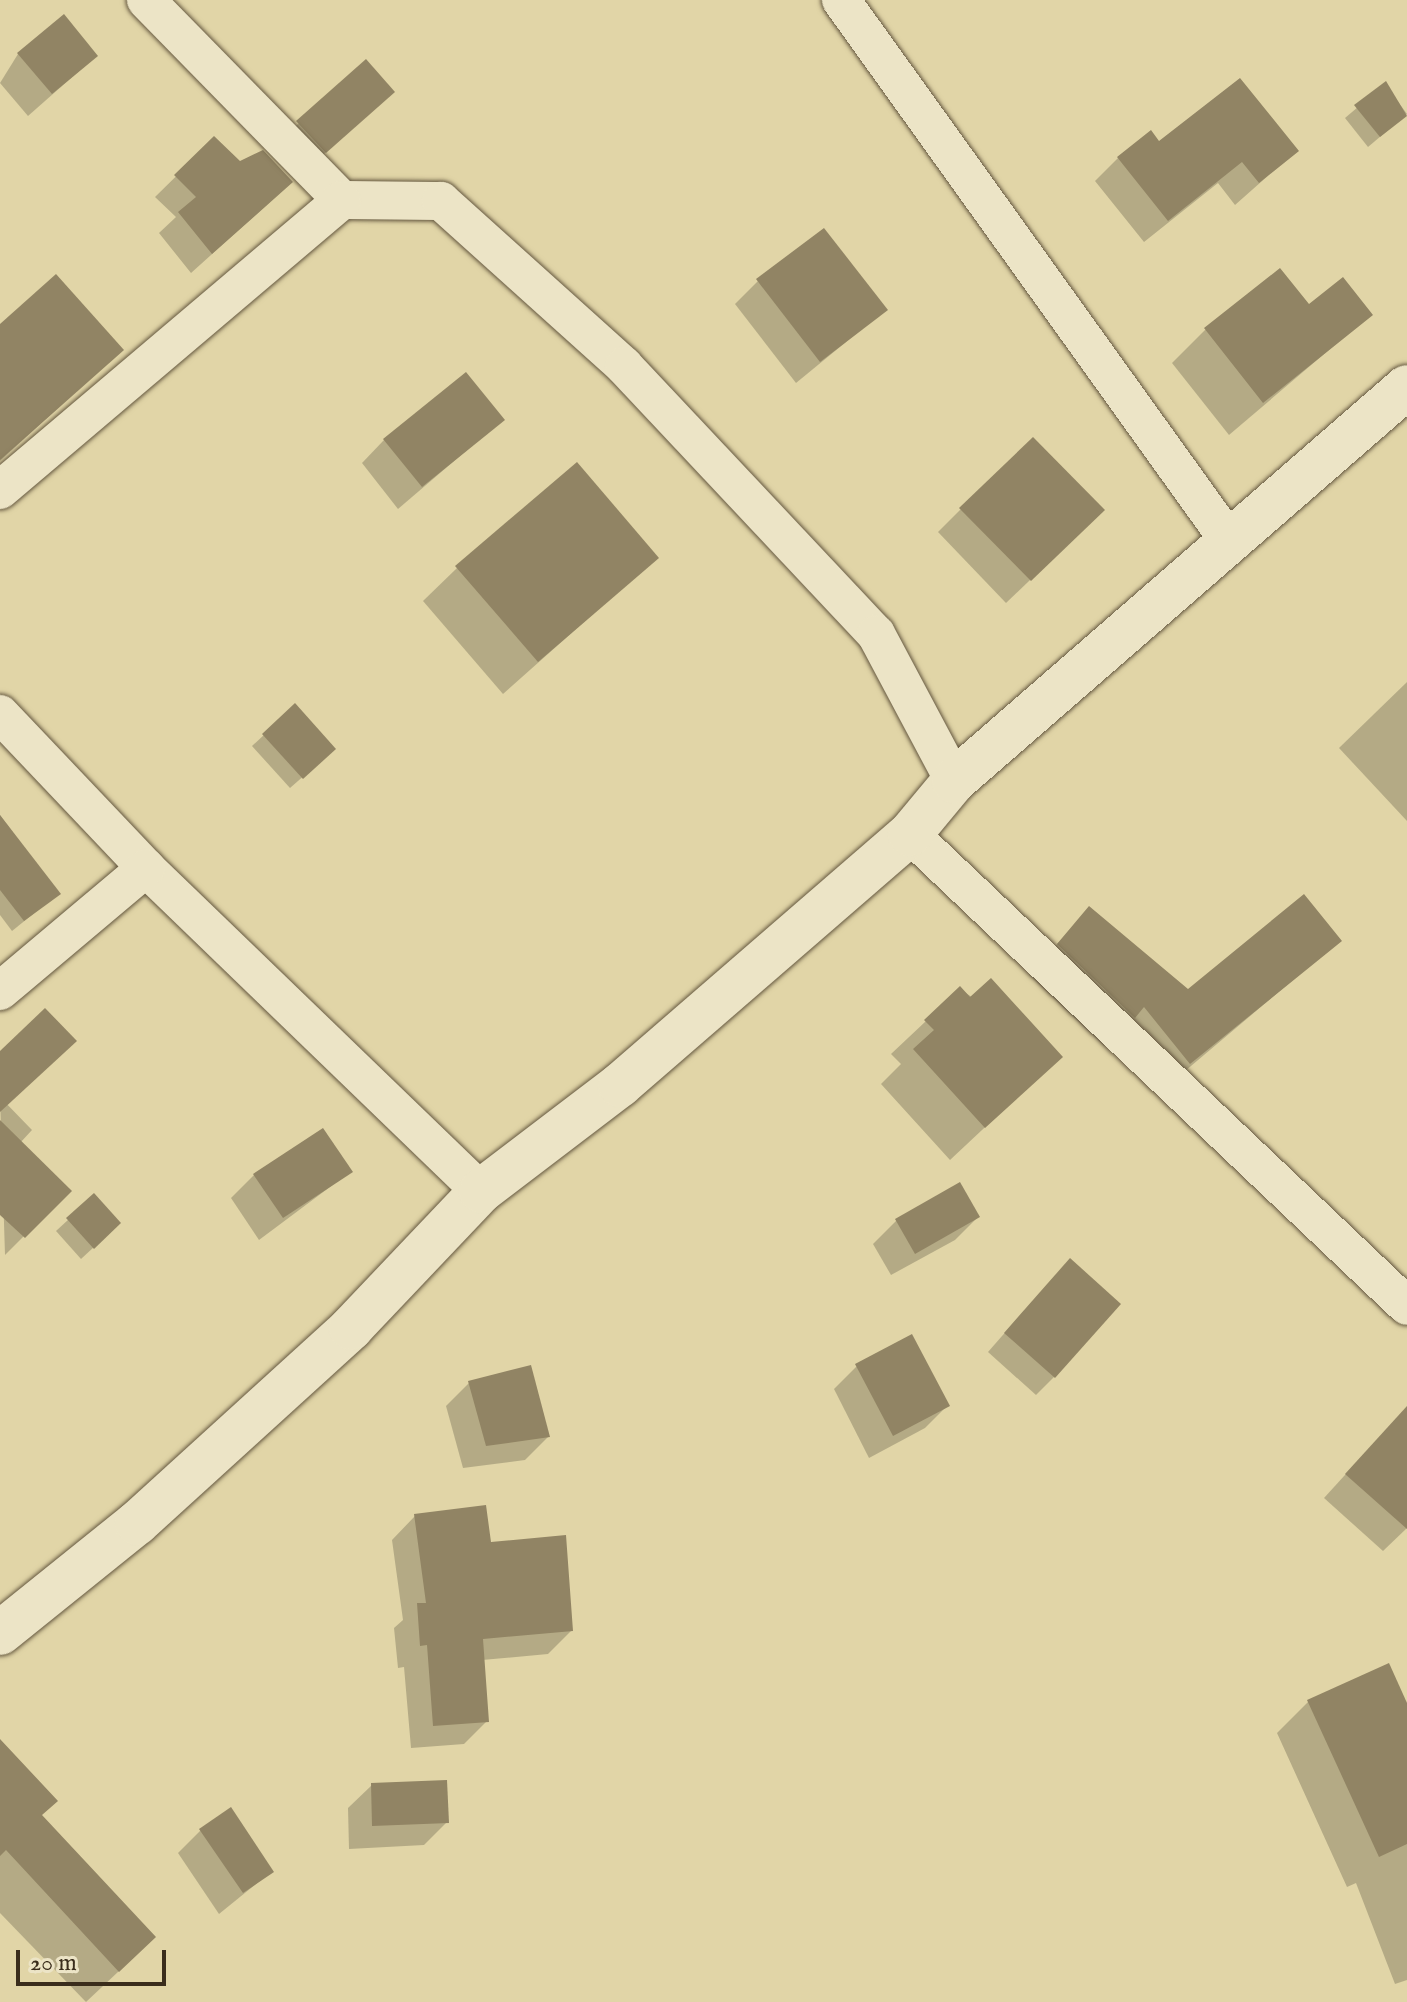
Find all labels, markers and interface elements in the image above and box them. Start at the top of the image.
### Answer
scale bar [20,1934,170,1984]
text: 20 m [30,1948,77,1979]

